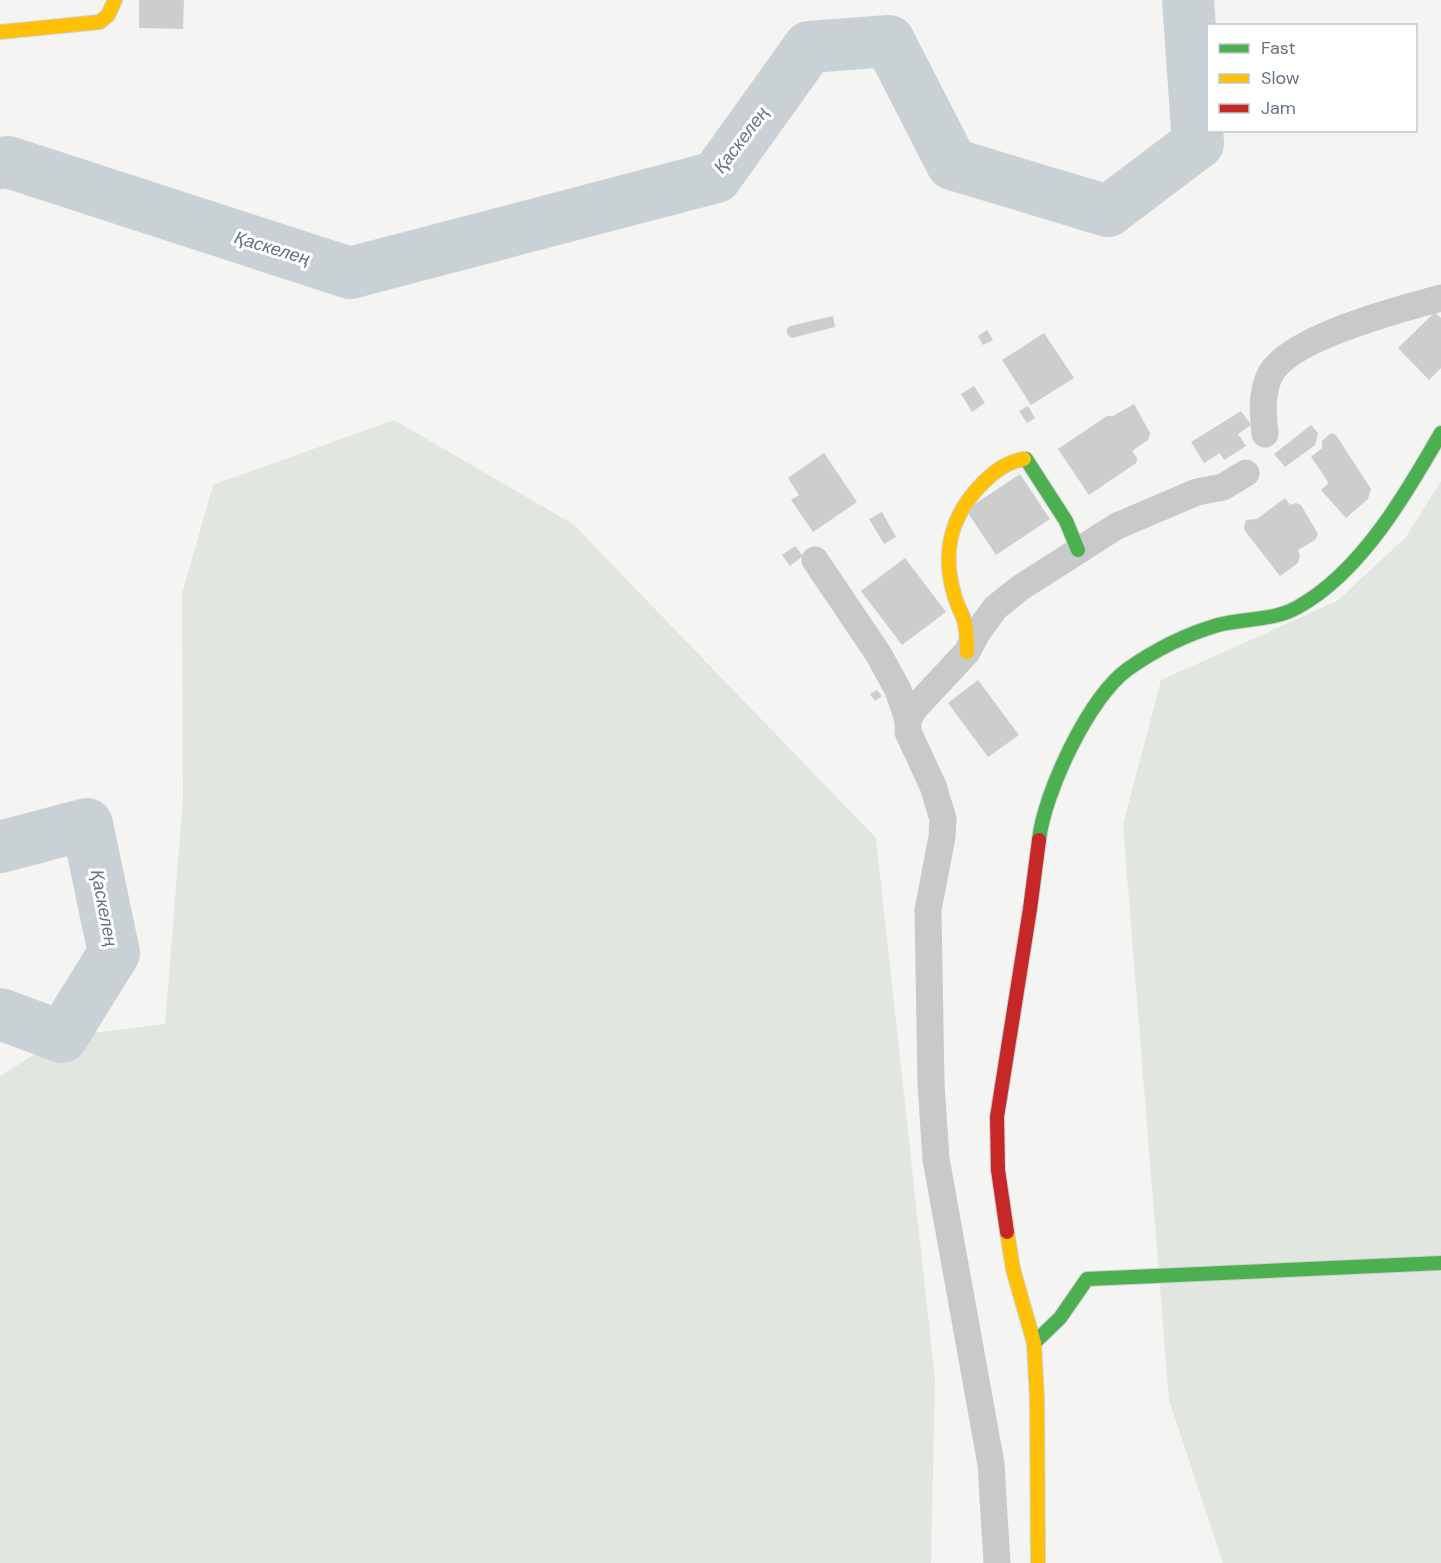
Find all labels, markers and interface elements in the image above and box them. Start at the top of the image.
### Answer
legend [1207,24,1417,132]
text: Fast [1261,36,1296,60]
text: Slow [1261,66,1300,90]
text: Jam [1261,96,1296,120]
water label: Қаскелең [708,102,774,178]
water label: Қаскелең [231,225,313,271]
water label: Қаскелең [85,868,123,948]

